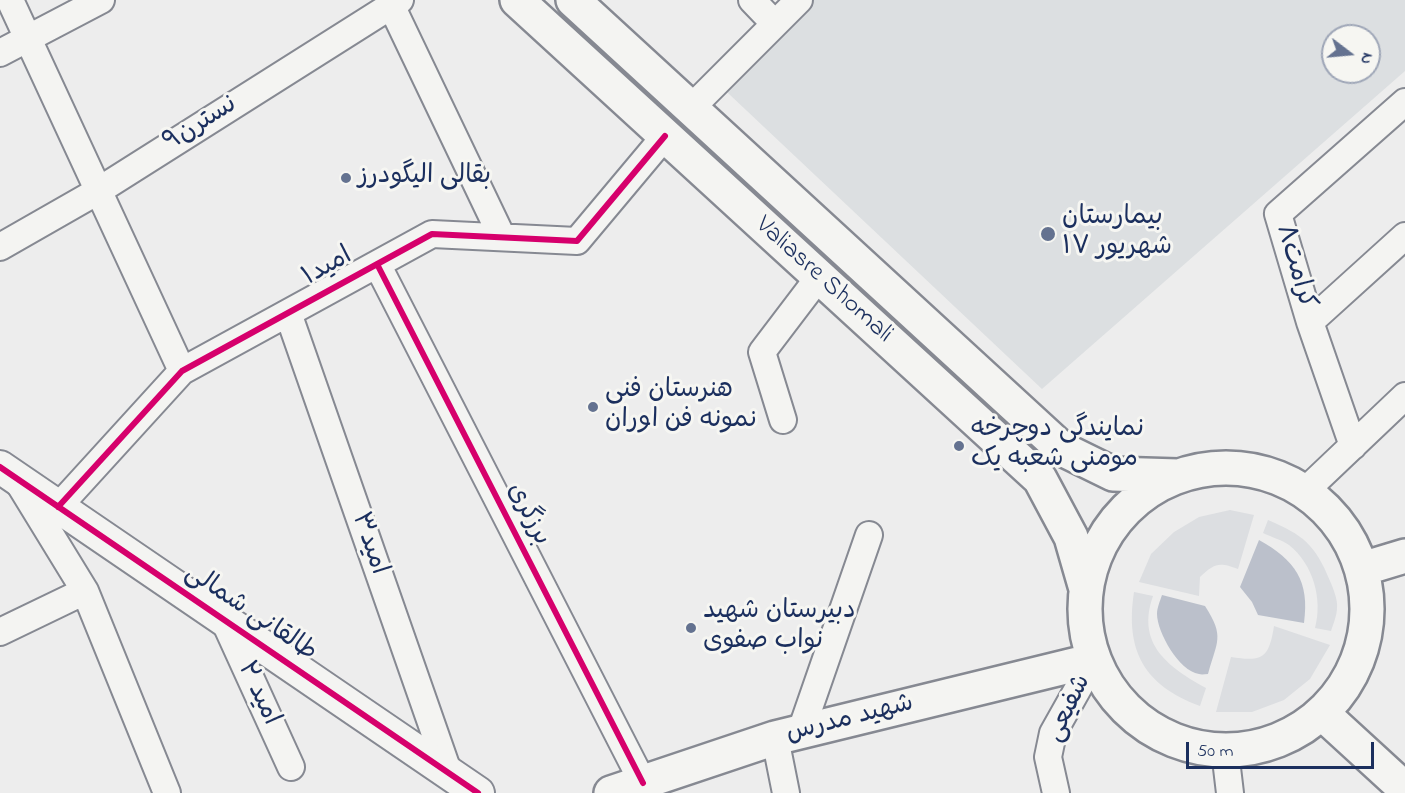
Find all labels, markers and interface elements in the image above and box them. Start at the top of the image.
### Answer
north arrow [1321,24,1381,84]
text: N [1353,50,1379,67]
street label: نسترن۹ [158,90,244,160]
place label: بقالی الیگودرز [358,162,491,194]
marker: بقالی الیگودرز [339,171,353,185]
place label: بیمارستان ۱۷ شهریور [1062,203,1172,264]
street label: Valiasre Shomali [748,211,898,351]
street label: کرامت۸ [1267,221,1321,313]
marker: بیمارستان ۱۷ شهریور [1039,225,1057,243]
street label: امید۱ [298,242,358,294]
place label: هنرستان فنی نمونه فن اوران [605,376,758,437]
marker: هنرستان فنی نمونه فن اوران [586,400,600,414]
place label: نمایندگی دوچرخه مومنی شعبه یک [971,415,1144,476]
marker: نمایندگی دوچرخه مومنی شعبه یک [952,439,966,453]
street label: برزگری [498,479,556,551]
street label: امید۳ [343,509,393,579]
street label: طالقانی شمالی [178,558,322,670]
place label: دبیرستان شهید نواب صفوی [703,597,856,658]
marker: دبیرستان شهید نواب صفوی [684,621,698,635]
street label: امید ۲ [229,657,285,731]
street label: شفیعی [1040,670,1100,748]
street label: شهید مدرس [783,689,917,751]
scale bar [1189,730,1376,768]
text: 50 m [1197,739,1234,765]

